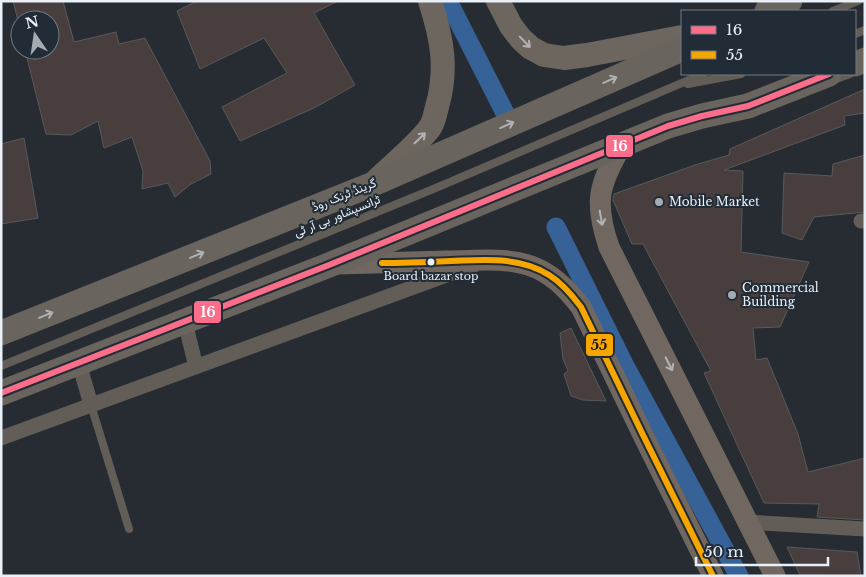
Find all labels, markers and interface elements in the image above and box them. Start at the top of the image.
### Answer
north arrow [10,10,60,60]
legend [681,10,856,75]
text: N [24,12,41,33]
text: 16 [726,20,742,39]
one-way arrow [519,36,531,48]
text: 55 [726,45,743,64]
one-way arrow [602,75,617,85]
one-way arrow [499,120,514,130]
one-way arrow [414,131,426,144]
line badge: 16 [605,134,634,158]
text: 16 [612,137,628,155]
street label: گرینڈ ٹرنک روڈ [309,175,379,215]
street label: ٹرانسپشاور بی آر ٹی [291,191,383,241]
place label: Mobile Market [669,194,760,209]
marker: Mobile Market [653,196,665,208]
one-way arrow [596,209,606,225]
one-way arrow [189,249,204,259]
marker: Board bazar stop [426,257,436,267]
place label: Board bazar stop [384,269,478,283]
place label: Commercial Building [742,280,819,309]
marker: Commercial Building [726,289,738,301]
line badge: 16 [193,300,222,324]
text: 16 [200,303,216,321]
one-way arrow [38,310,54,319]
line badge: 55 [585,333,614,357]
text: 55 [591,336,607,354]
one-way arrow [664,357,674,372]
scale bar [696,534,828,566]
text: 50 m [704,542,744,561]

